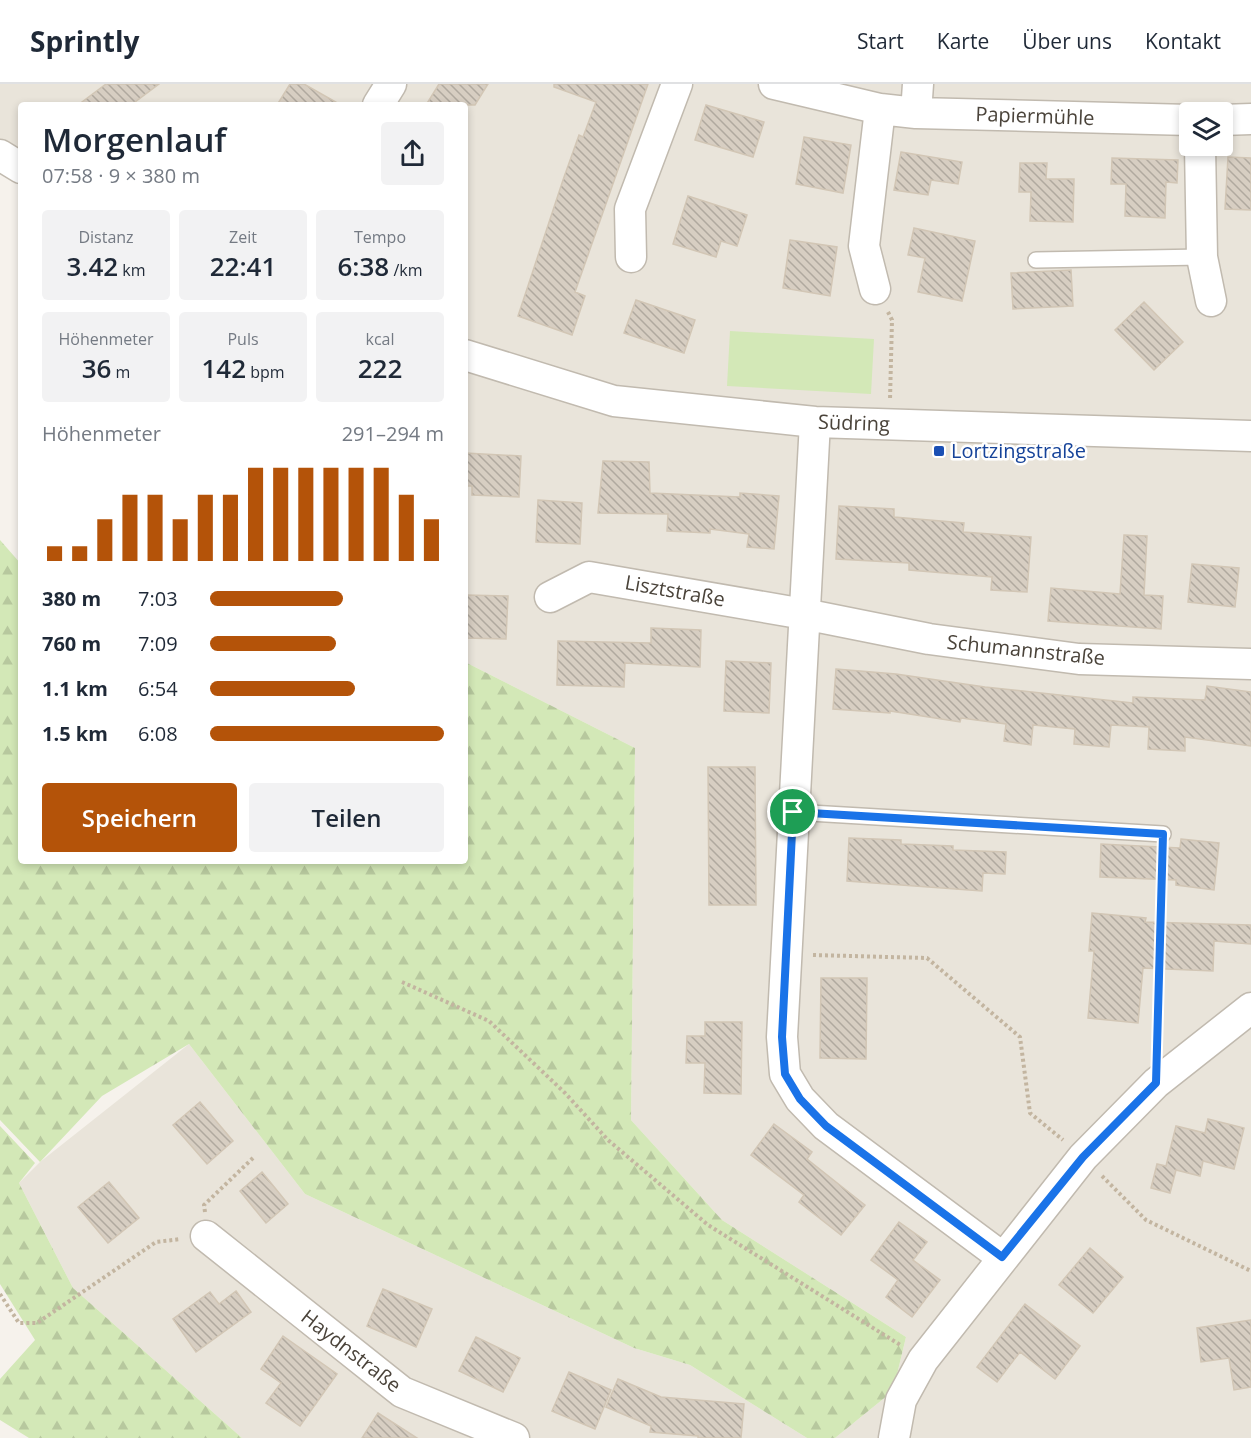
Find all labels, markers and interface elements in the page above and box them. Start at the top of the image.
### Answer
text: Sprintly [30,22,139,60]
text: Start [857,27,904,55]
text: Karte [937,27,989,55]
text: Über uns [1022,27,1112,55]
text: Kontakt [1145,27,1221,55]
street label: Papiermühle [975,100,1095,131]
map controls [1179,102,1233,156]
button: layers [1179,102,1233,156]
text: Morgenlauf [42,117,226,162]
button: share [381,122,444,185]
text: 07:58 · 9 × 380 m [42,162,200,189]
text: Distanz [78,226,134,248]
text: Zeit [229,226,257,248]
text: Tempo [354,226,406,248]
text: 3.42 [66,248,118,284]
text: 22:41 [210,248,276,284]
text: 6:38 [338,248,389,284]
text: km [118,259,146,281]
text: /km [389,259,422,281]
text: Höhenmeter [58,328,154,350]
text: Puls [227,328,259,350]
text: kcal [366,328,395,350]
text: 36 [82,350,111,386]
text: 142 [201,350,246,386]
text: 222 [358,350,402,386]
text: m [111,361,130,383]
text: bpm [246,361,285,383]
street label: Südring [818,408,891,437]
text: Höhenmeter [42,420,161,447]
text: 291–294 m [342,420,444,447]
place label: Lortzingstraße [951,437,1086,464]
marker: Lortzingstraße [932,444,946,458]
street label: Lisztstraße [623,568,727,613]
text: 380 m [42,585,101,612]
text: 7:03 [138,585,178,612]
street label: Schumannstraße [946,628,1106,671]
text: 760 m [42,630,101,657]
text: 7:09 [138,630,178,657]
text: 1.1 km [42,675,108,702]
text: 6:54 [138,675,178,702]
text: 1.5 km [42,720,108,747]
text: 6:08 [138,720,178,747]
button: Speichern [42,783,237,852]
button: Teilen [249,783,444,852]
pin [767,786,818,837]
icon: arrive [776,795,809,828]
street label: Haydnstraße [296,1303,407,1398]

